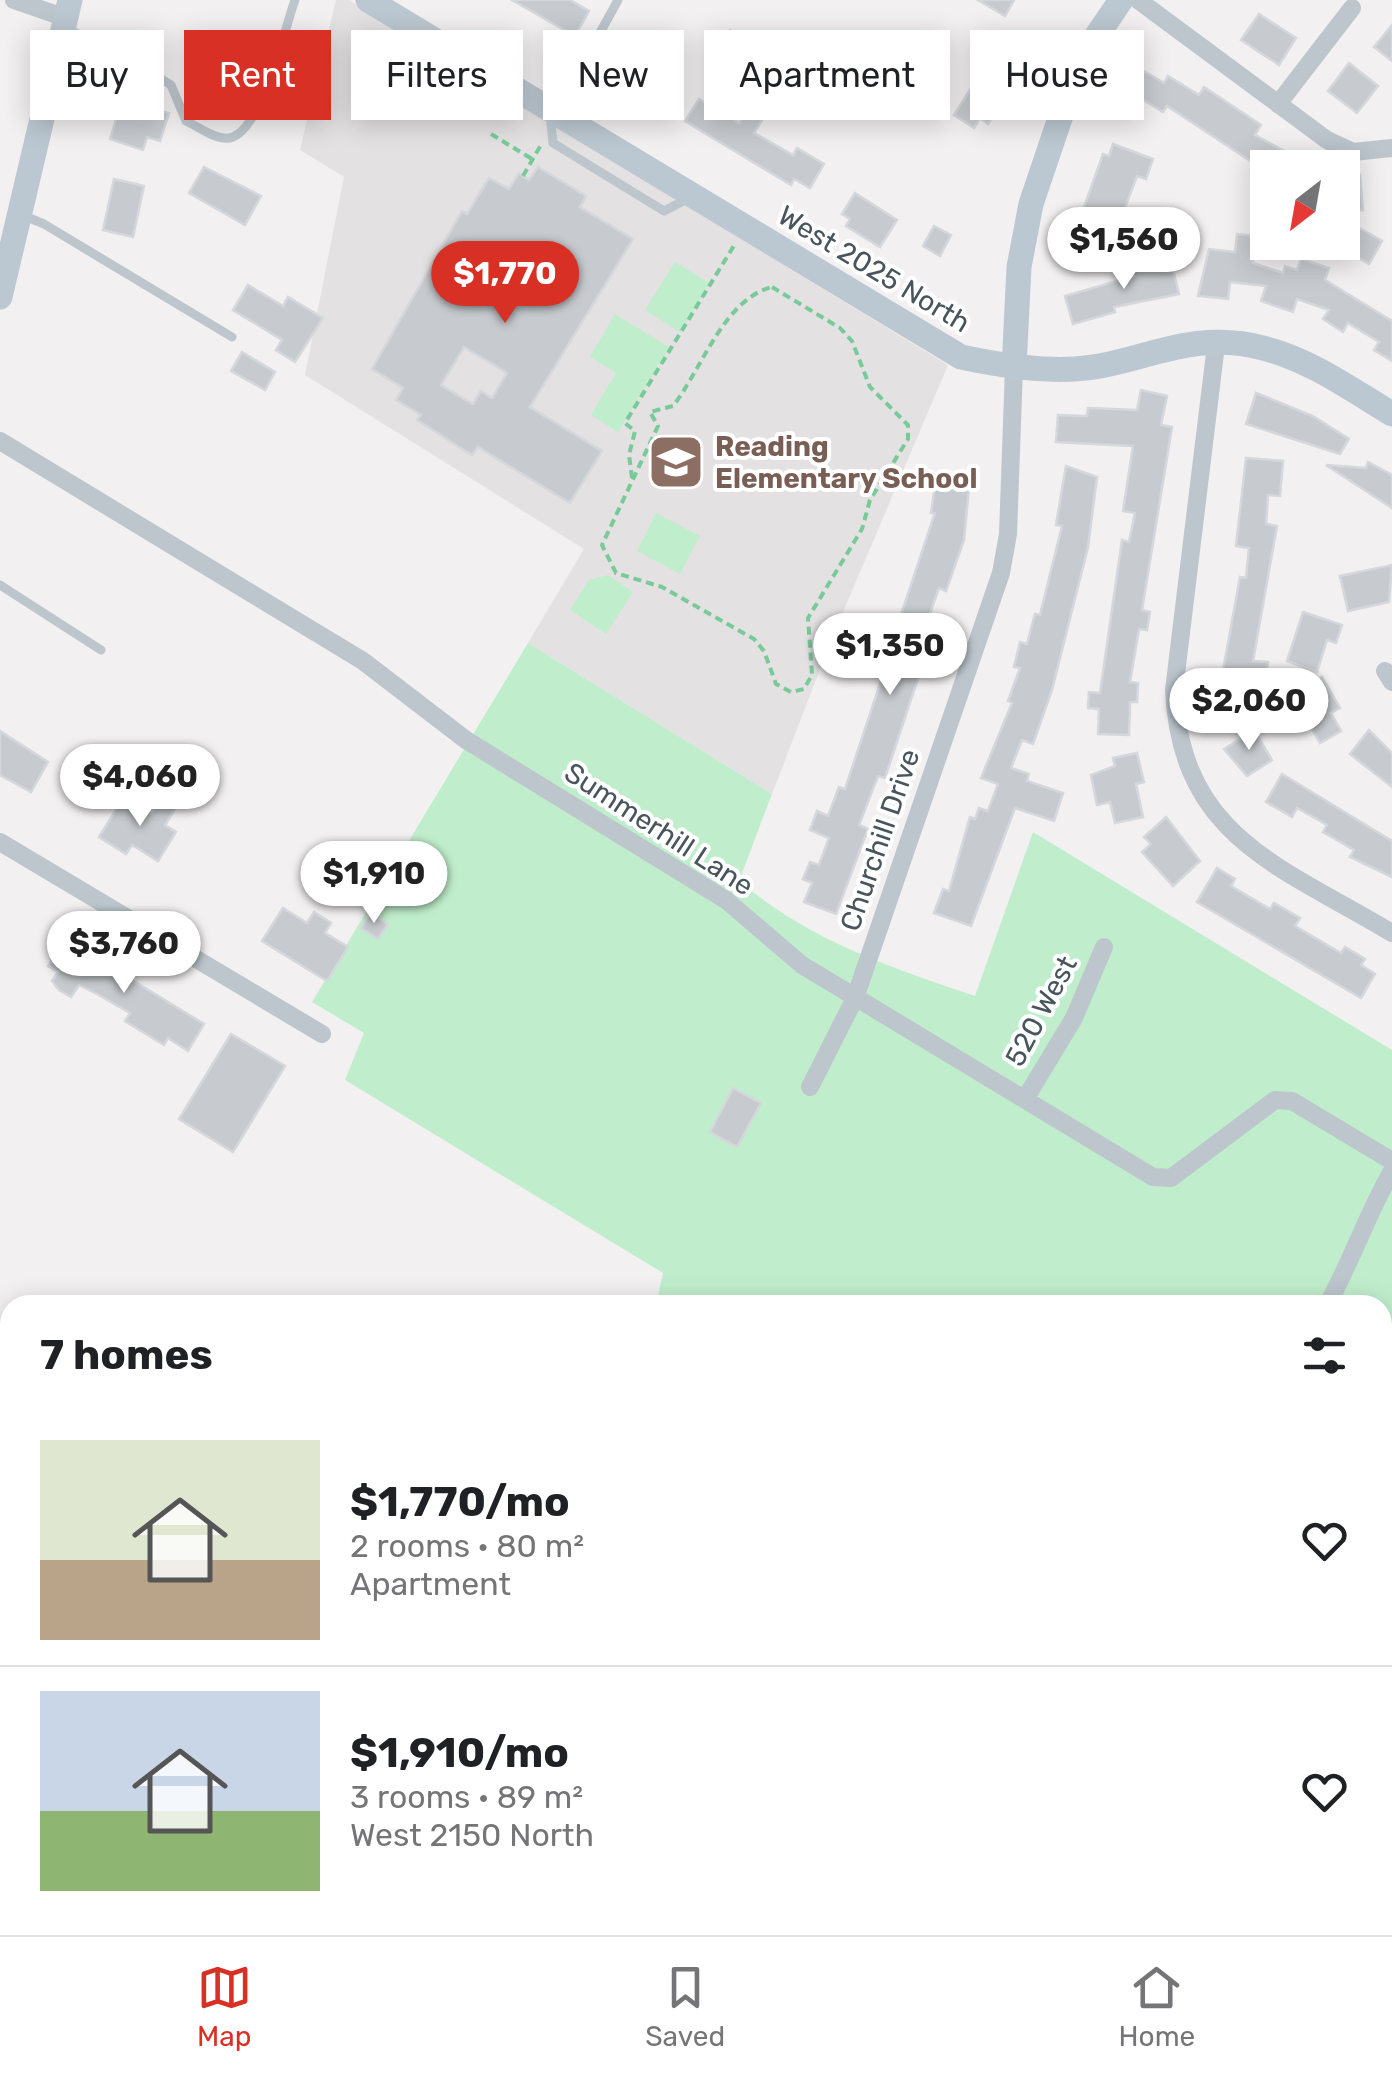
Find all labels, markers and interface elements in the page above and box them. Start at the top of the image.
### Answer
chip: Buy [30,30,164,120]
chip: Rent [184,30,331,120]
chip: Filters [351,30,523,120]
chip: New [543,30,684,120]
chip: Apartment [704,30,950,120]
chip: House [970,30,1144,120]
north arrow [1250,150,1360,260]
map controls [1250,150,1360,260]
street label: West 2025 North [772,199,976,339]
pin: $1,560 [1043,207,1205,292]
text: $1,560 [1069,220,1179,258]
pin: $1,770 [424,241,586,326]
text: $1,770 [453,254,557,292]
place label: Reading Elementary School [715,430,977,495]
school or university icon: Reading Elementary School [646,432,706,492]
pin: $1,350 [809,613,971,698]
text: $1,350 [835,626,945,664]
pin: $2,060 [1168,668,1330,753]
text: $2,060 [1191,681,1307,719]
pin: $4,060 [59,744,221,829]
street label: Churchill Drive [833,745,927,935]
street label: Summerhill Lane [558,756,760,902]
text: $4,060 [82,757,198,795]
pin: $1,910 [293,841,455,926]
text: $1,910 [322,854,426,892]
pin: $3,760 [43,911,205,996]
text: $3,760 [69,924,179,962]
street label: 520 West [998,950,1084,1072]
icon: filters [1297,1328,1352,1383]
text: 7 homes [40,1330,213,1380]
text: $1,770/mo [350,1477,570,1527]
icon: home [120,1480,240,1600]
icon: heart [1297,1513,1352,1568]
text: 2 rooms · 80 m² [350,1527,584,1565]
text: Apartment [350,1565,511,1603]
text: $1,910/mo [350,1728,569,1778]
icon: home [120,1731,240,1851]
icon: heart [1297,1764,1352,1819]
text: 3 rooms · 89 m² [350,1778,583,1816]
text: West 2150 North [350,1816,594,1854]
tab: Map [197,1960,252,2053]
tab: Saved [645,1960,725,2053]
tab: Home [1119,1960,1195,2053]

